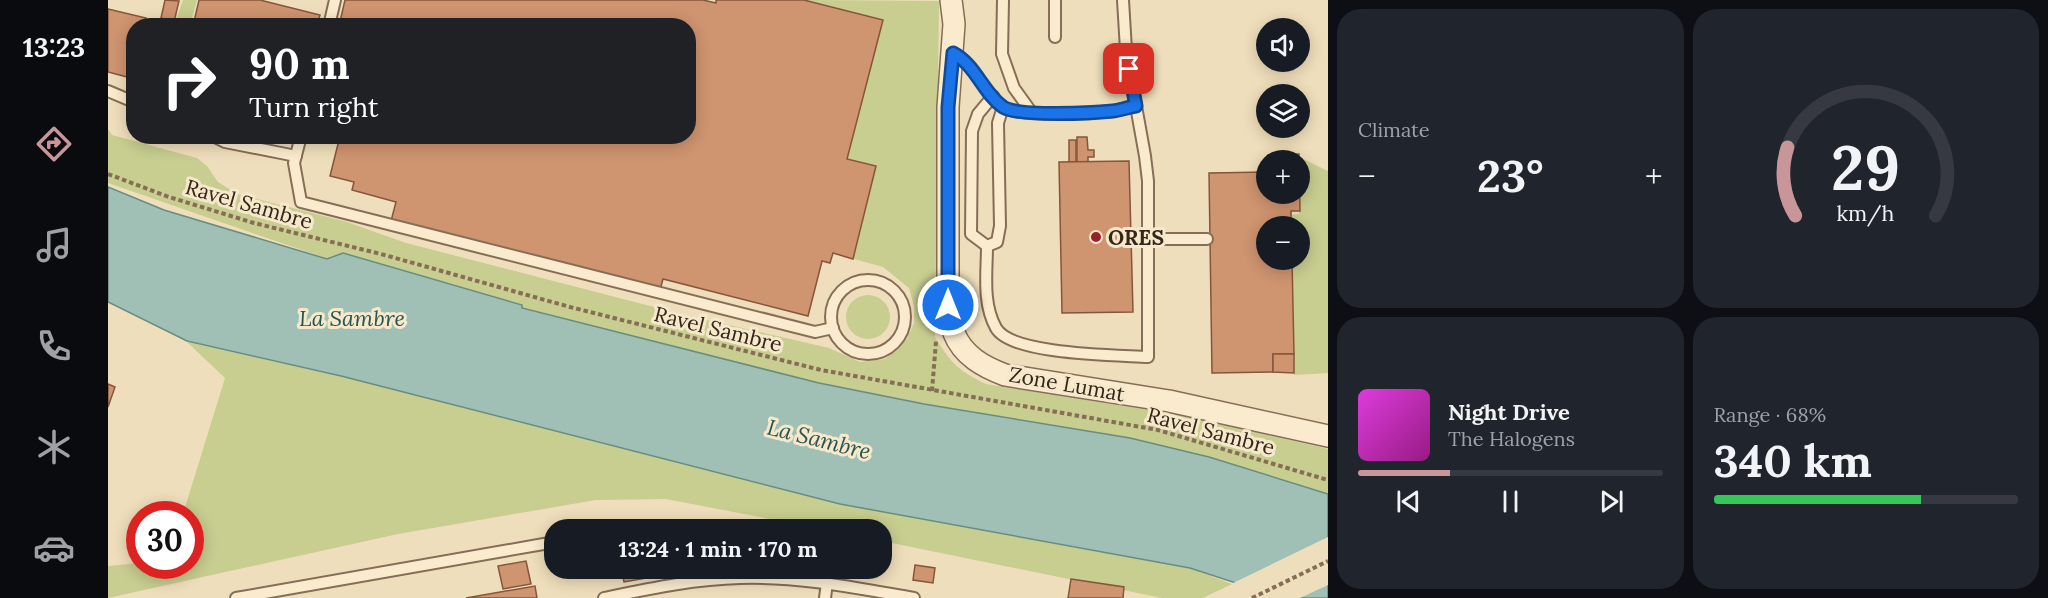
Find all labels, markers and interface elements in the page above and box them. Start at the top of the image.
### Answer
map controls [1256,18,1310,270]
button: sound [1256,18,1310,72]
text: 13:23 [23,30,85,64]
text: 90 m [249,37,350,91]
icon: right [150,42,228,120]
pin [1103,43,1154,94]
icon: arrive [1112,52,1145,85]
button: layers [1256,84,1310,138]
text: Turn right [249,90,378,124]
text: Climate [1358,117,1430,142]
icon: directions [33,123,75,165]
text: 29 [1831,127,1900,207]
text: 23° [1477,147,1543,204]
button: + [1256,150,1310,204]
text: − [1358,155,1376,197]
text: + [1645,155,1662,197]
street label: Ravel Sambre [182,173,316,235]
text: km/h [1837,199,1895,227]
button: − [1256,216,1310,270]
icon: music [33,224,75,266]
place label: ORES [1108,224,1164,251]
marker: ORES [1089,230,1103,244]
position arrow [916,273,980,337]
street label: Ravel Sambre [651,300,785,358]
water label: La Sambre [299,304,405,332]
icon: phone [33,325,75,367]
street label: Zone Lumat [1007,361,1128,408]
text: Night Drive [1448,398,1570,426]
street label: Ravel Sambre [1144,401,1278,461]
text: Range · 68% [1714,402,1826,427]
water label: La Sambre [764,413,874,465]
icon: climate [33,426,75,468]
text: The Halogens [1448,426,1575,451]
text: 340 km [1714,432,1872,489]
icon: previous [1392,485,1425,518]
icon: pause [1494,485,1527,518]
icon: next [1595,485,1628,518]
speed limit sign: 30 [126,501,204,579]
icon: car [33,527,75,569]
text: 13:24 · 1 min · 170 m [618,535,818,563]

